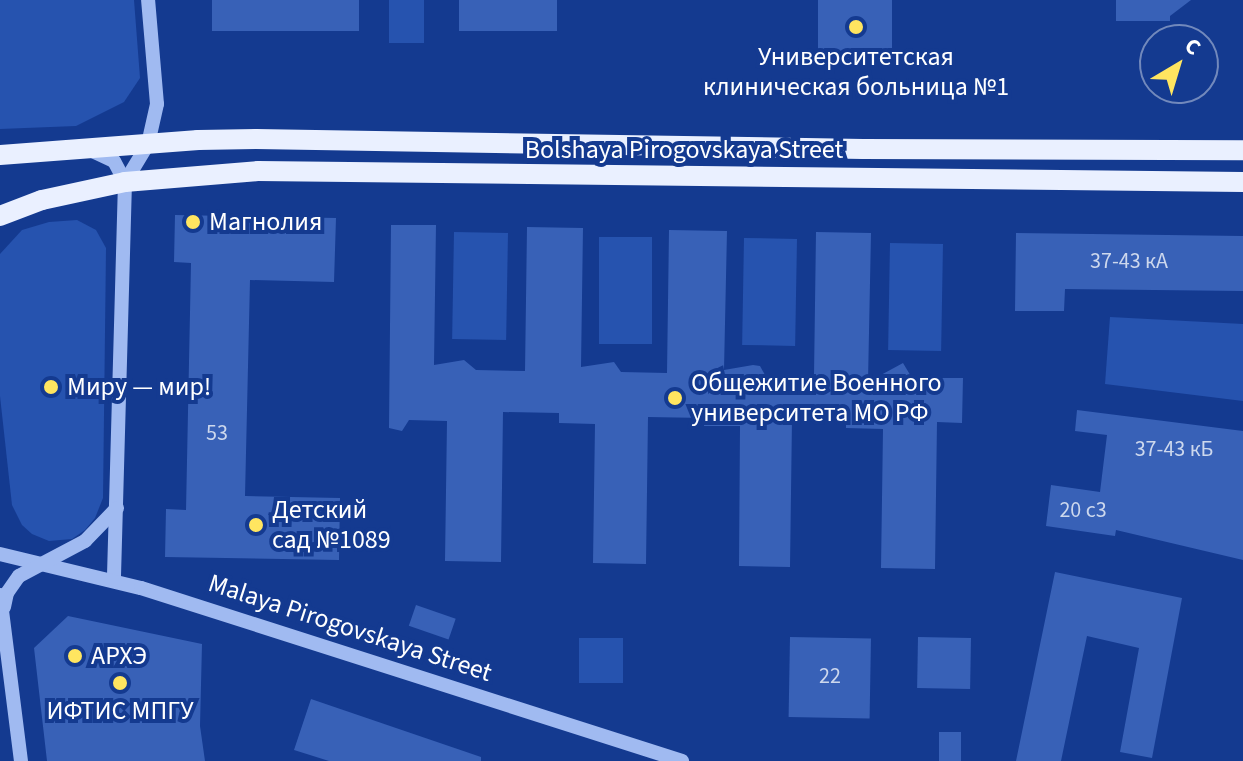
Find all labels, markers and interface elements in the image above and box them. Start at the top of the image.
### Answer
marker: Университетская клиническая больница №1 [845,16,867,38]
north arrow [1139,24,1219,104]
text: С [1178,30,1207,63]
place label: Университетская клиническая больница №1 [703,41,1009,102]
street label: Bolshaya Pirogovskaya Street [525,134,843,166]
place label: Магнолия [209,206,322,238]
marker: Магнолия [184,213,202,231]
house number: 37-43 кА [1090,249,1168,275]
place label: Общежитие Военного университета МО РФ [691,367,942,428]
place label: Миру — мир! [67,371,211,403]
marker: Миру — мир! [42,378,60,396]
marker: Общежитие Военного университета МО РФ [666,389,684,407]
house number: 53 [206,421,228,447]
house number: 37-43 кБ [1135,437,1213,463]
place label: Детский сад №1089 [272,494,391,556]
house number: 20 с3 [1059,498,1107,524]
marker: Детский сад №1089 [247,516,265,534]
street label: Malaya Pirogovskaya Street [204,567,496,689]
place label: АРХЭ [91,640,147,672]
marker: АРХЭ [66,647,84,665]
house number: 22 [819,664,841,690]
marker: ИФТИС МПГУ [111,674,129,692]
place label: ИФТИС МПГУ [46,695,194,727]

